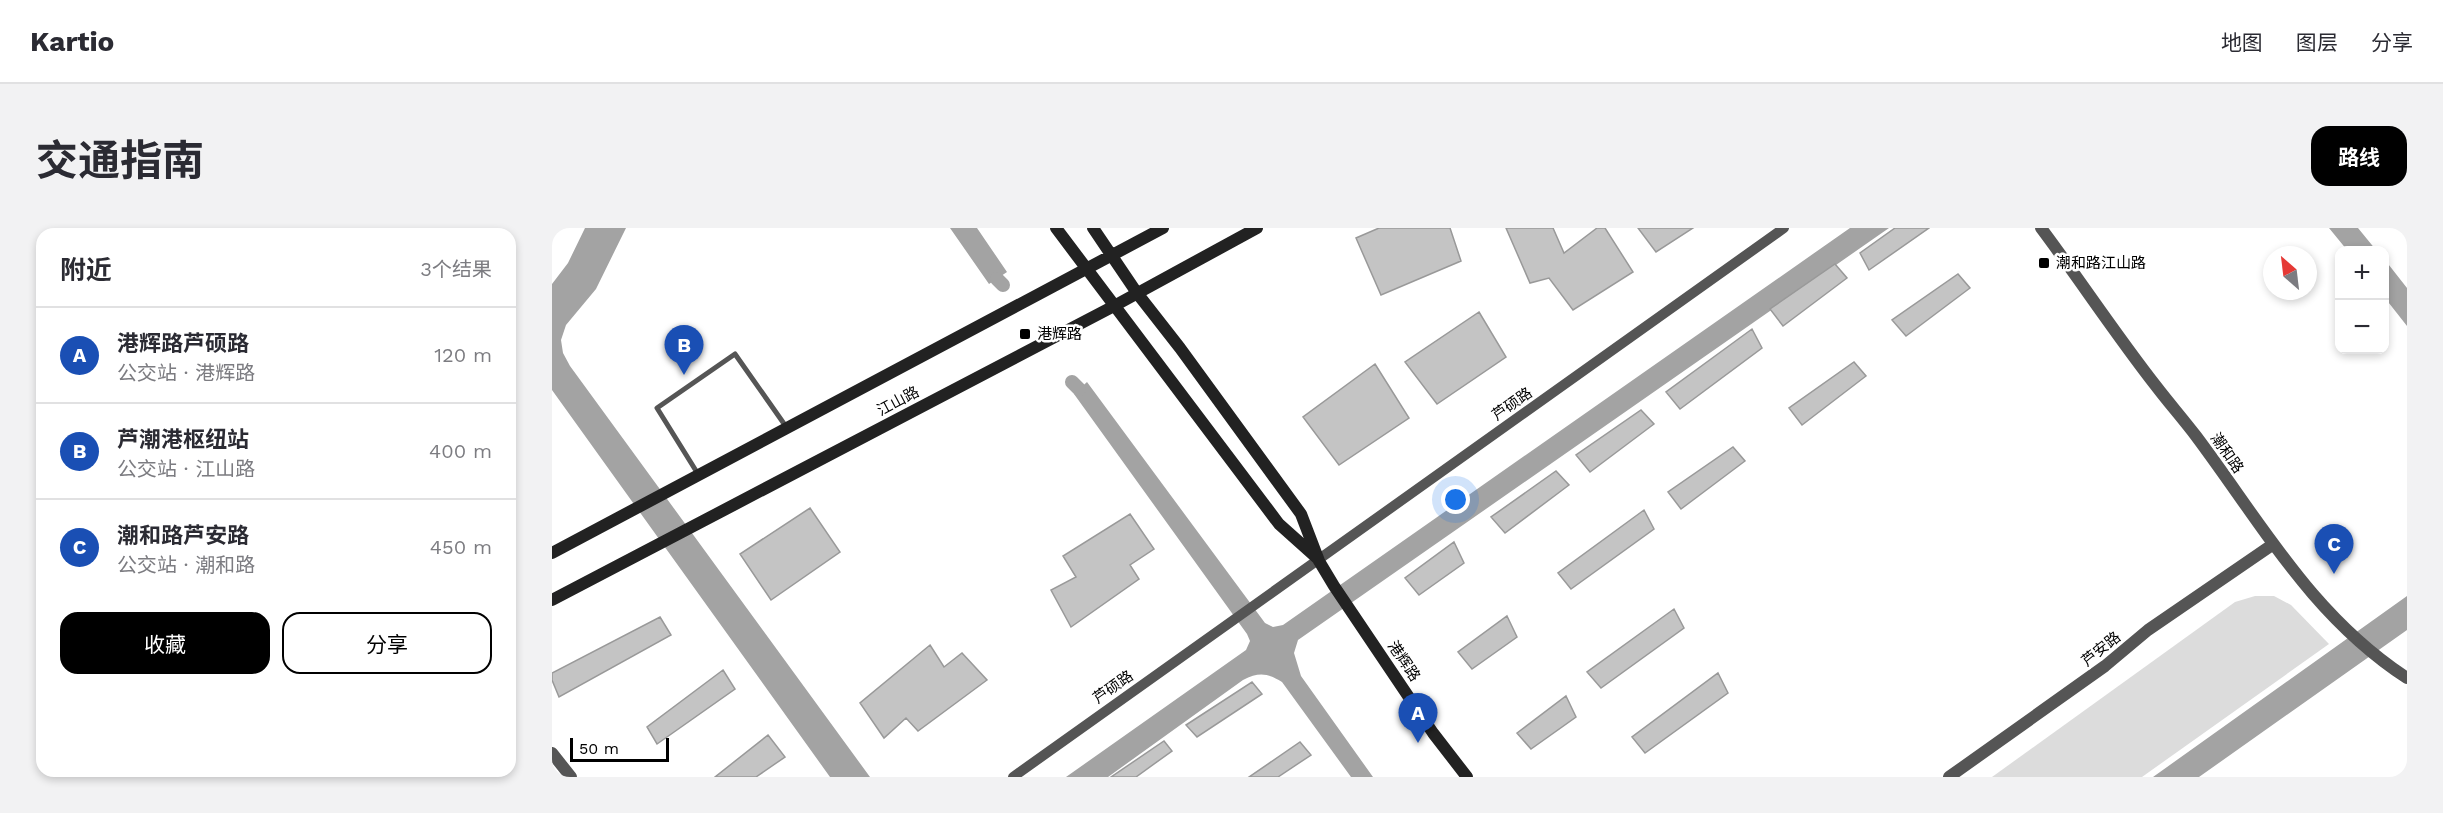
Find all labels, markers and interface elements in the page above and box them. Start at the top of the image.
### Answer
text: Kartio [30,25,114,58]
text: 地图 [2221,30,2263,55]
text: 图层 [2296,30,2338,55]
text: 分享 [2371,30,2413,55]
button: 路线 [2311,126,2407,186]
text: 交通指南 [36,136,204,185]
north arrow [2263,246,2317,300]
map controls [2335,246,2389,354]
button: + [2335,246,2389,300]
place label: 潮和路江山路 [2056,254,2146,272]
text: 附近 [60,255,112,285]
marker: 潮和路江山路 [2037,256,2051,270]
text: 3个结果 [420,257,492,281]
button: − [2335,300,2389,354]
place label: 港辉路 [1037,325,1082,343]
pin: B [664,326,704,375]
marker: 港辉路 [1018,327,1032,341]
text: 港辉路芦硕路 [117,331,249,356]
text: A [73,343,86,367]
text: 120 m [434,343,492,367]
text: 公交站 · 港辉路 [117,361,255,385]
street label: 江山路 [874,382,922,420]
street label: 芦硕路 [1488,384,1536,424]
text: 芦潮港枢纽站 [117,427,249,452]
street label: 潮和路 [2207,429,2247,477]
text: B [73,439,86,463]
text: 400 m [429,439,492,463]
text: 公交站 · 江山路 [117,457,255,481]
your location [1441,485,1470,514]
text: 潮和路芦安路 [117,523,249,548]
pin: C [2314,524,2354,574]
text: C [73,535,86,559]
text: 450 m [430,535,492,559]
text: 公交站 · 潮和路 [117,553,255,577]
button: 收藏 [60,612,270,674]
button: 分享 [282,612,492,674]
street label: 芦安路 [2078,628,2124,670]
street label: 港辉路 [1384,637,1424,685]
street label: 芦硕路 [1089,667,1137,707]
pin: A [1398,694,1438,743]
scale bar [570,735,669,762]
text: 50 m [579,739,619,758]

